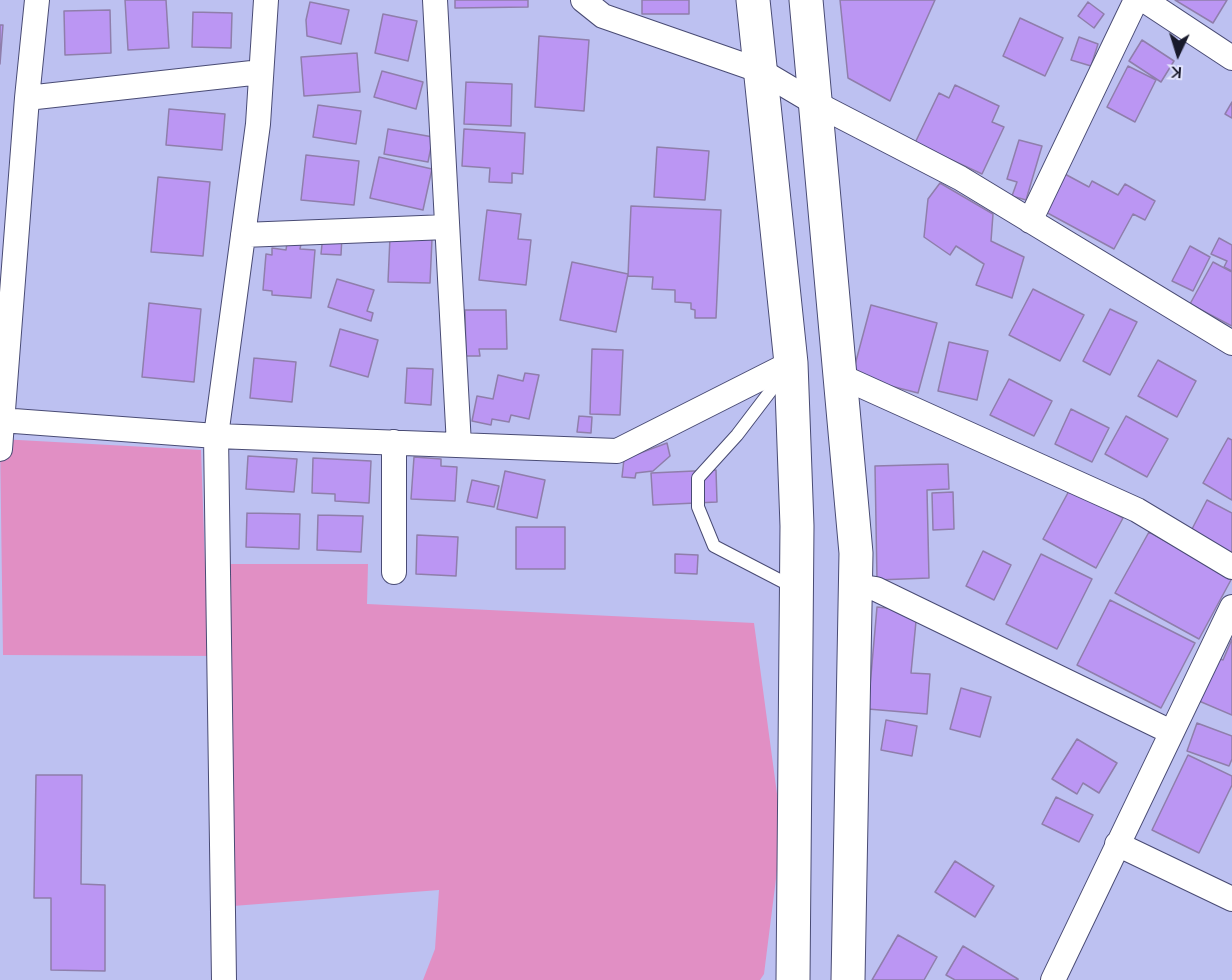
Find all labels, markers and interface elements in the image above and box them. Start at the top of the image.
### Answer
north arrow [1148,24,1208,84]
text: K [1171,61,1183,83]

